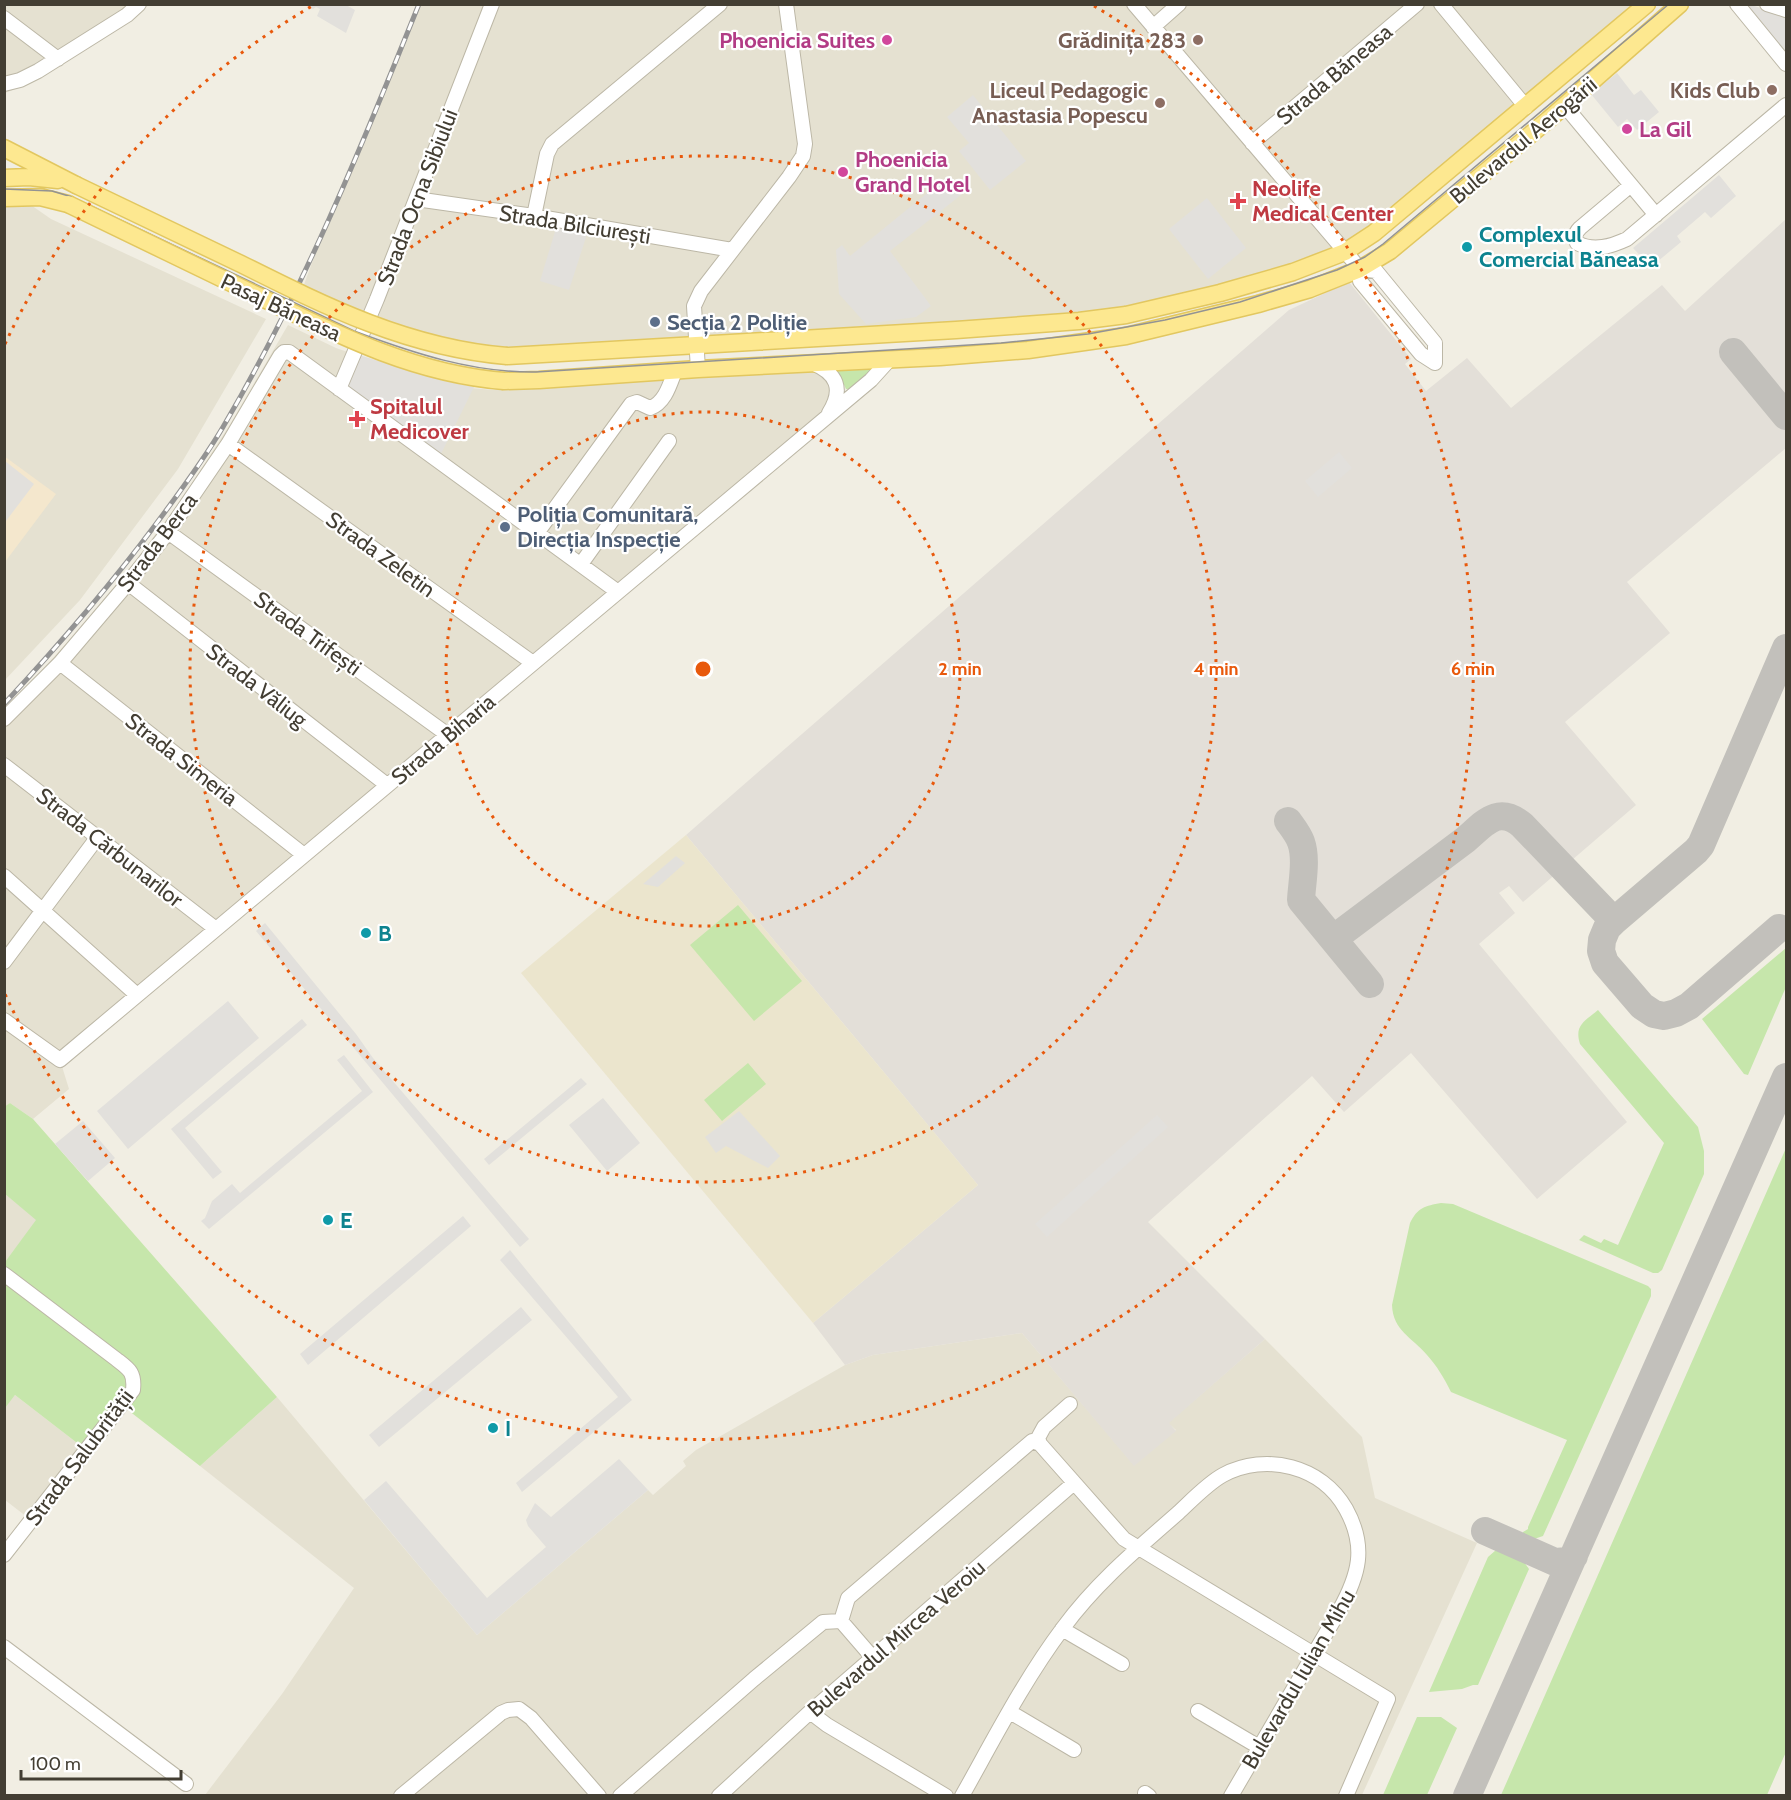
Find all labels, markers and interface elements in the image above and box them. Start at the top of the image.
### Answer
street label: Strada Băneasa [1271,18,1398,131]
place label: Phoenicia Suites [719,27,875,54]
place label: Grădinița 283 [1058,27,1186,55]
marker: Phoenicia Suites [880,33,894,47]
marker: Grădinița 283 [1191,33,1205,47]
street label: Bulevardul Aerogării [1444,71,1602,210]
place label: Liceul Pedagogic Anastasia Popescu [972,77,1148,129]
place label: Kids Club [1670,77,1760,104]
marker: Kids Club [1765,83,1779,97]
marker: Liceul Pedagogic Anastasia Popescu [1153,96,1167,110]
street label: Strada Ocna Sibiului [371,105,464,289]
place label: La Gil [1639,116,1692,143]
marker: La Gil [1620,122,1634,136]
place label: Phoenicia Grand Hotel [855,146,970,198]
marker: Phoenicia Grand Hotel [836,165,850,179]
place label: Neolife Medical Center [1252,175,1394,227]
marker: Neolife Medical Center [1229,192,1247,210]
street label: Strada Bilciurești [497,199,653,251]
place label: Complexul Comercial Băneasa [1479,221,1659,273]
marker: Complexul Comercial Băneasa [1460,240,1474,254]
street label: Pasaj Băneasa [216,268,346,347]
place label: Secția 2 Poliție [667,309,807,337]
marker: Secția 2 Poliție [648,315,662,329]
place label: Spitalul Medicover [370,393,470,445]
marker: Spitalul Medicover [348,410,366,428]
street label: Strada Berca [112,487,204,597]
place label: Poliția Comunitară, Direcția Inspecție [517,501,698,554]
street label: Strada Zeletin [321,506,441,603]
marker: Poliția Comunitară, Direcția Inspecție [498,520,512,534]
street label: Strada Trifești [248,585,367,682]
street label: Strada Văliug [201,638,313,734]
text: 2 min [938,658,982,680]
text: 4 min [1193,658,1239,680]
text: 6 min [1451,658,1495,680]
centre of rings [693,659,713,679]
street label: Strada Biharia [386,688,501,791]
street label: Strada Simeria [120,707,244,812]
street label: Strada Cărbunarilor [31,782,188,913]
place label: B [378,920,392,947]
marker: B [359,926,373,940]
place label: E [340,1207,353,1234]
marker: E [321,1213,335,1227]
street label: Strada Salubrității [19,1384,140,1531]
place label: I [505,1415,511,1442]
marker: I [486,1421,500,1435]
street label: Bulevardul Mircea Veroiu [802,1554,991,1723]
street label: Bulevardul Iulian Mihu [1236,1585,1361,1774]
scale bar [21,1743,182,1781]
text: 100 m [30,1753,81,1775]

